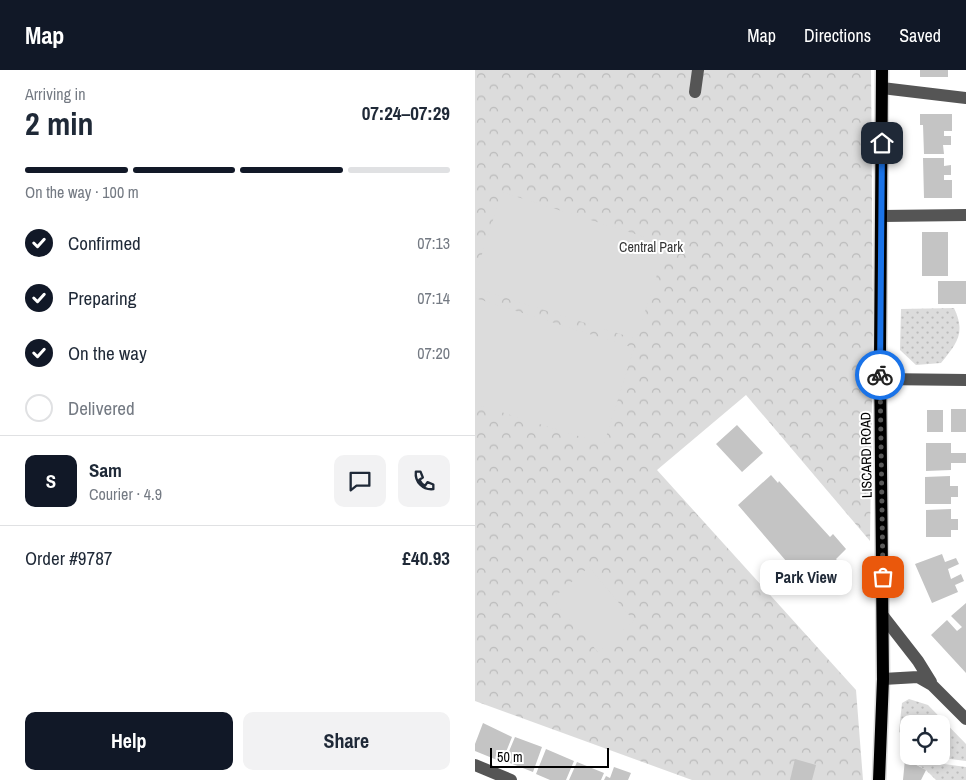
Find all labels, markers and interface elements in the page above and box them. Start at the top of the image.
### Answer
text: Map [25,19,64,51]
text: Map [747,23,776,48]
text: Directions [804,23,871,48]
text: Saved [899,23,941,48]
text: Arriving in [25,83,86,105]
text: 07:24–07:29 [362,100,450,126]
text: 2 min [25,102,94,145]
pin [861,122,903,164]
icon: home [868,129,896,157]
text: On the way · 100 m [25,181,139,203]
icon: check [25,229,53,257]
text: Confirmed [68,230,141,256]
text: 07:13 [417,232,450,254]
park label: Central Park [619,238,683,256]
icon: check [25,284,53,312]
text: Preparing [68,285,136,311]
text: 07:14 [417,287,450,309]
icon: check [25,339,53,367]
text: On the way [68,340,147,366]
text: 07:20 [417,342,450,364]
courier [855,350,905,400]
icon: bike [866,361,894,389]
text: Delivered [68,395,135,421]
street label: LISCARD ROAD [856,412,876,498]
button: chat [334,455,386,507]
button: phone [398,455,450,507]
text: Sam [89,457,122,483]
text: S [46,468,56,494]
text: Courier · 4.9 [89,483,162,505]
text: Order #9787 [25,545,112,571]
text: £40.93 [402,545,450,571]
pin [862,556,904,598]
callout: Park View [761,560,853,594]
icon: bag [869,563,897,591]
text: Park View [775,566,837,588]
button: Help [25,712,233,770]
button: Share [243,712,450,770]
map controls [900,715,950,765]
button: locate [900,715,950,765]
scale bar [490,745,609,768]
text: 50 m [497,748,523,766]

